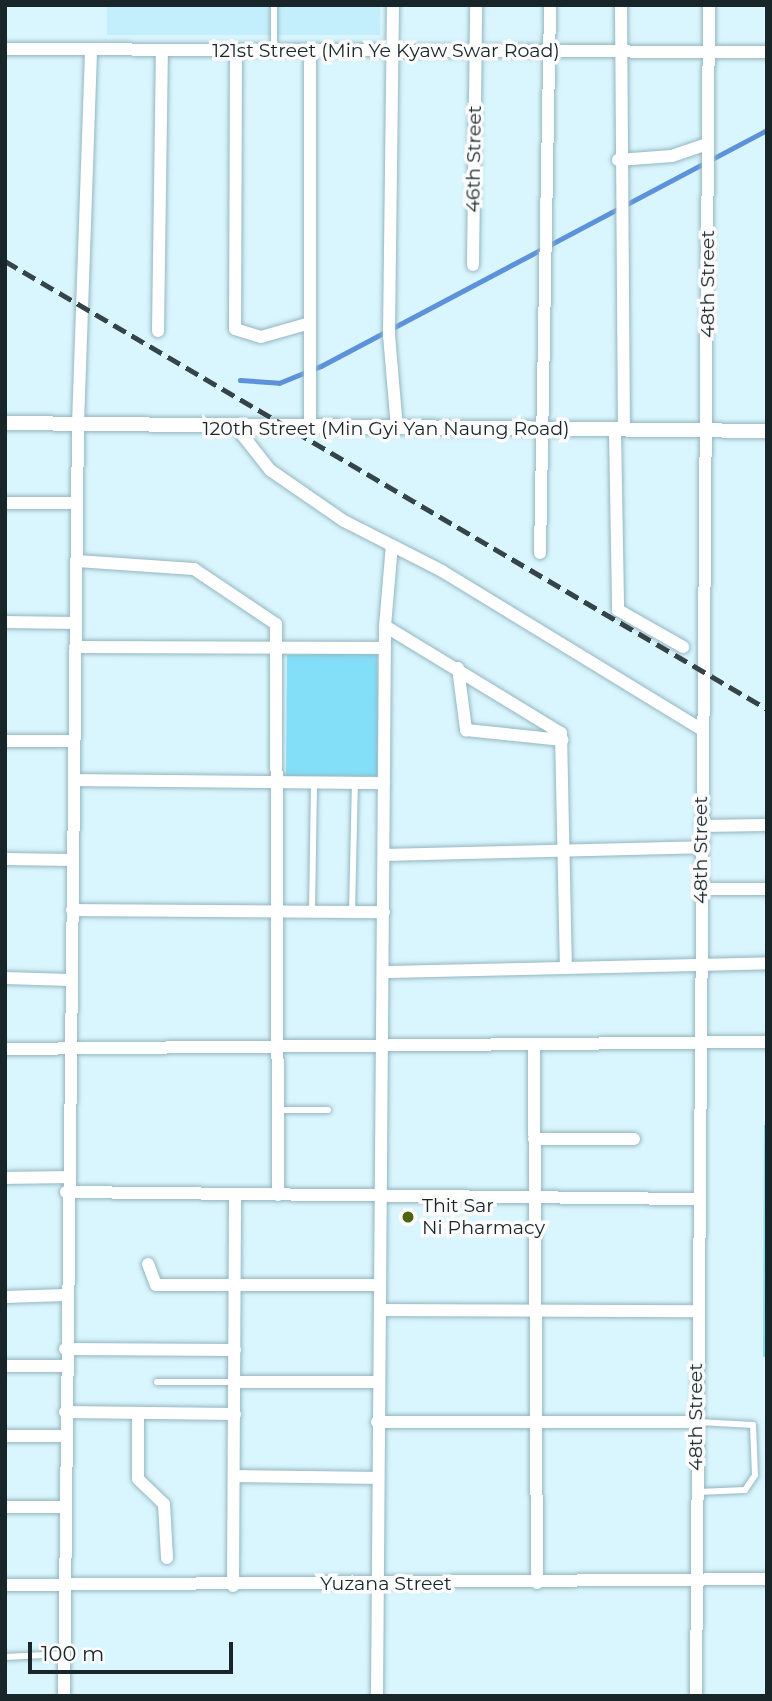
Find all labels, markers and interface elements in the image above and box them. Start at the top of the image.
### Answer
street label: 121st Street (Min Ye Kyaw Swar Road) [212,40,560,62]
street label: 46th Street [462,105,486,213]
street label: 48th Street [697,230,719,338]
street label: 120th Street (Min Gyi Yan Naung Road) [203,418,569,440]
street label: 48th Street [690,796,712,904]
place label: Thit Sar Ni Pharmacy [422,1195,545,1239]
marker: Thit Sar Ni Pharmacy [400,1209,416,1225]
street label: 48th Street [685,1363,707,1471]
street label: Yuzana Street [320,1573,452,1595]
scale bar [32,1628,236,1672]
text: 100 m [41,1641,104,1666]

